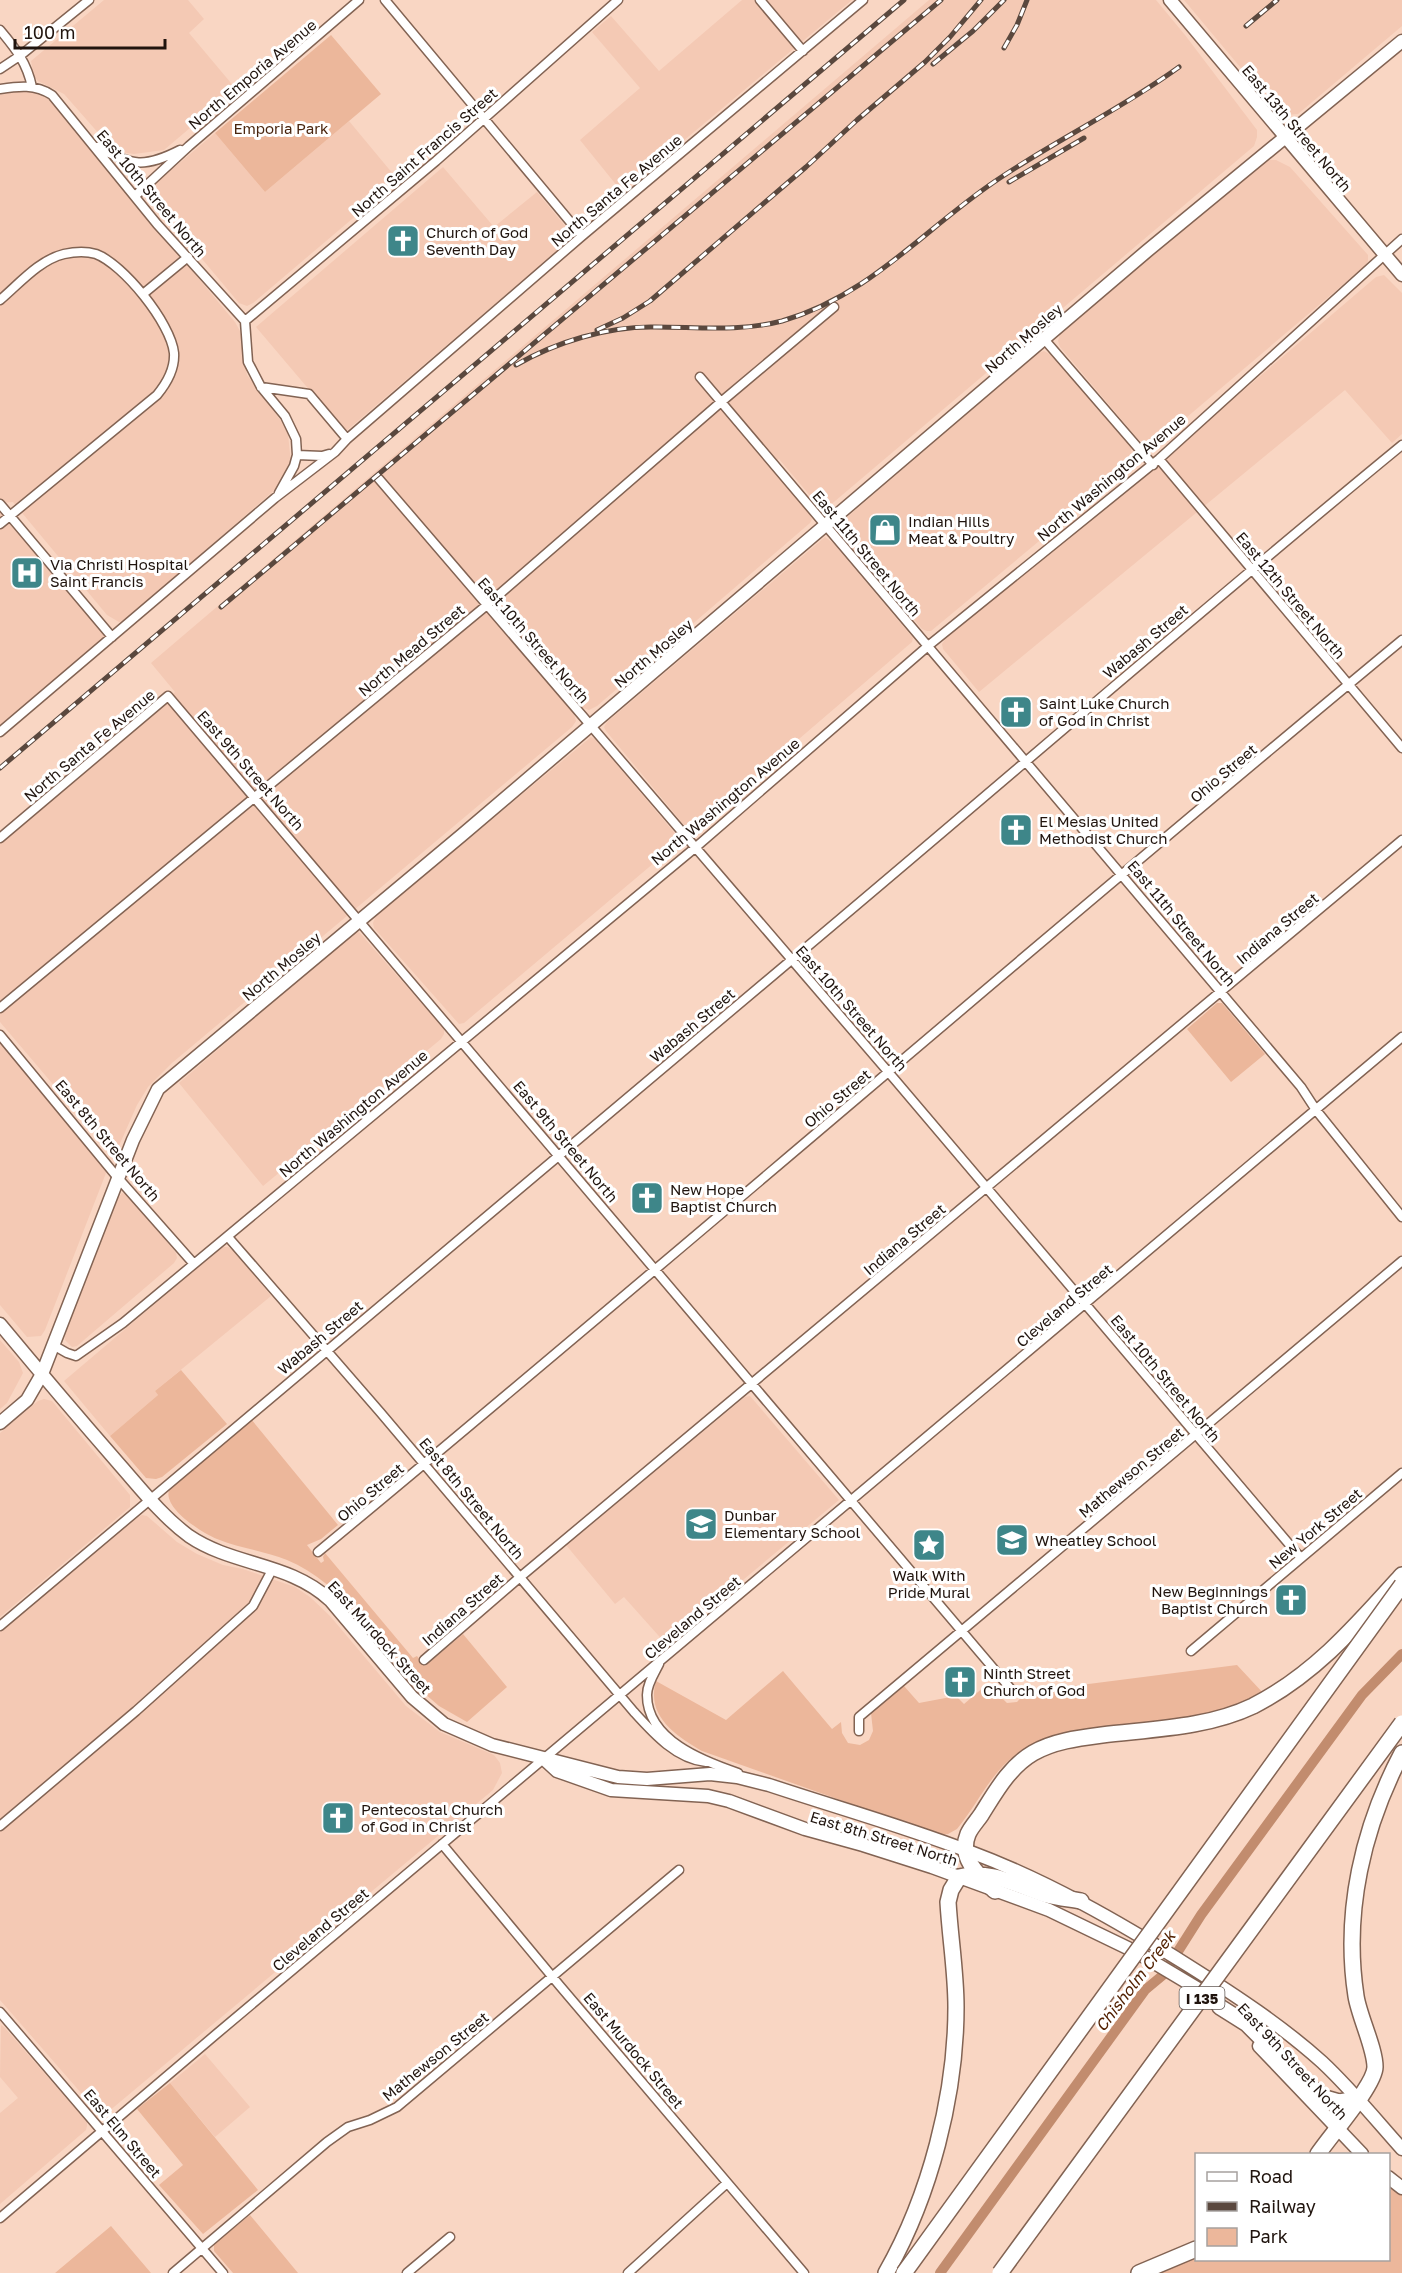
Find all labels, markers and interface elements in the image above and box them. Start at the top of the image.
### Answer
scale bar [15,12,165,50]
street label: North Emporia Avenue [184,15,320,133]
text: 100 m [24,21,75,43]
street label: East 13th Street North [1239,61,1355,195]
street label: North Saint Francis Street [348,84,500,220]
park label: Emporia Park [233,119,329,137]
street label: East 10th Street North [93,126,211,260]
street label: North Santa Fe Avenue [547,130,685,250]
church icon: Church of God Seventh Day [385,223,421,259]
place label: Church of God Seventh Day [426,223,528,258]
street label: North Mosley [981,299,1066,377]
street label: North Washington Avenue [1033,409,1189,544]
street label: East 11th Street North [809,486,925,620]
shop icon: Indian Hills Meat & Poultry [867,512,903,548]
place label: Indian Hills Meat & Poultry [908,512,1015,547]
street label: East 12th Street North [1233,528,1349,662]
hospital icon: Via Christi Hospital Saint Francis [9,555,45,591]
place label: Via Christi Hospital Saint Francis [50,555,188,590]
street label: East 10th Street North [475,573,593,707]
street label: North Mead Street [354,600,468,700]
street label: Wabash Street [1099,600,1191,682]
street label: North Mosley [610,615,696,691]
street label: North Santa Fe Avenue [20,685,158,805]
church icon: Saint Luke Church of God in Christ [998,694,1034,730]
place label: Saint Luke Church of God in Christ [1039,694,1169,729]
street label: East 9th Street North [194,706,308,834]
street label: North Washington Avenue [647,733,803,868]
street label: Ohio Street [1186,740,1260,806]
church icon: El Mesias United Methodist Church [998,812,1034,848]
place label: El Mesias United Methodist Church [1039,812,1167,847]
street label: East 11th Street North [1124,856,1240,990]
street label: Indiana Street [1232,888,1322,968]
street label: North Mosley [238,928,324,1004]
street label: East 10th Street North [793,941,911,1075]
street label: Wabash Street [646,984,738,1066]
street label: North Washington Avenue [275,1045,431,1180]
street label: Ohio Street [800,1065,874,1131]
street label: East 8th Street North [52,1076,164,1204]
street label: East 9th Street North [510,1077,622,1205]
church icon: New Hope Baptist Church [629,1180,665,1216]
place label: New Hope Baptist Church [670,1180,777,1215]
street label: Indiana Street [859,1199,949,1279]
street label: Cleveland Street [1012,1260,1116,1350]
street label: Wabash Street [274,1296,366,1378]
street label: East 10th Street North [1107,1311,1225,1445]
street label: Mathewson Street [1075,1423,1187,1521]
street label: East 8th Street North [416,1434,528,1562]
street label: Ohio Street [333,1459,407,1525]
street label: New York Street [1265,1484,1365,1572]
school or university icon: Dunbar Elementary School [683,1506,719,1542]
place label: Dunbar Elementary School [724,1506,860,1541]
school or university icon: Wheatley School [994,1522,1030,1558]
place icon: Walk With Pride Mural [911,1527,947,1563]
place label: Wheatley School [1035,1531,1157,1549]
place label: Walk With Pride Mural [888,1566,970,1601]
street label: Indiana Street [418,1569,506,1649]
street label: Cleveland Street [640,1572,744,1662]
street label: East Murdock Street [325,1577,435,1697]
place label: New Beginnings Baptist Church [1151,1582,1268,1617]
church icon: New Beginnings Baptist Church [1273,1582,1309,1618]
church icon: Ninth Street Church of God [942,1664,978,1700]
place label: Ninth Street Church of God [983,1664,1085,1699]
church icon: Pentecostal Church of God in Christ [320,1800,356,1836]
place label: Pentecostal Church of God in Christ [361,1800,503,1835]
street label: East 8th Street North [808,1807,960,1869]
street label: Cleveland Street [268,1884,372,1974]
water label: Chisholm Creek [1091,1925,1181,2035]
road number: I 135 [1180,1987,1224,2009]
street label: East Murdock Street [580,1988,688,2112]
street label: East 9th Street North [1234,1999,1352,2123]
street label: Mathewson Street [378,2008,492,2104]
street label: East Elm Street [81,2085,165,2181]
legend [1195,2153,1390,2261]
text: Road [1249,2165,1293,2187]
text: Railway [1249,2195,1316,2217]
text: Park [1249,2225,1288,2247]

